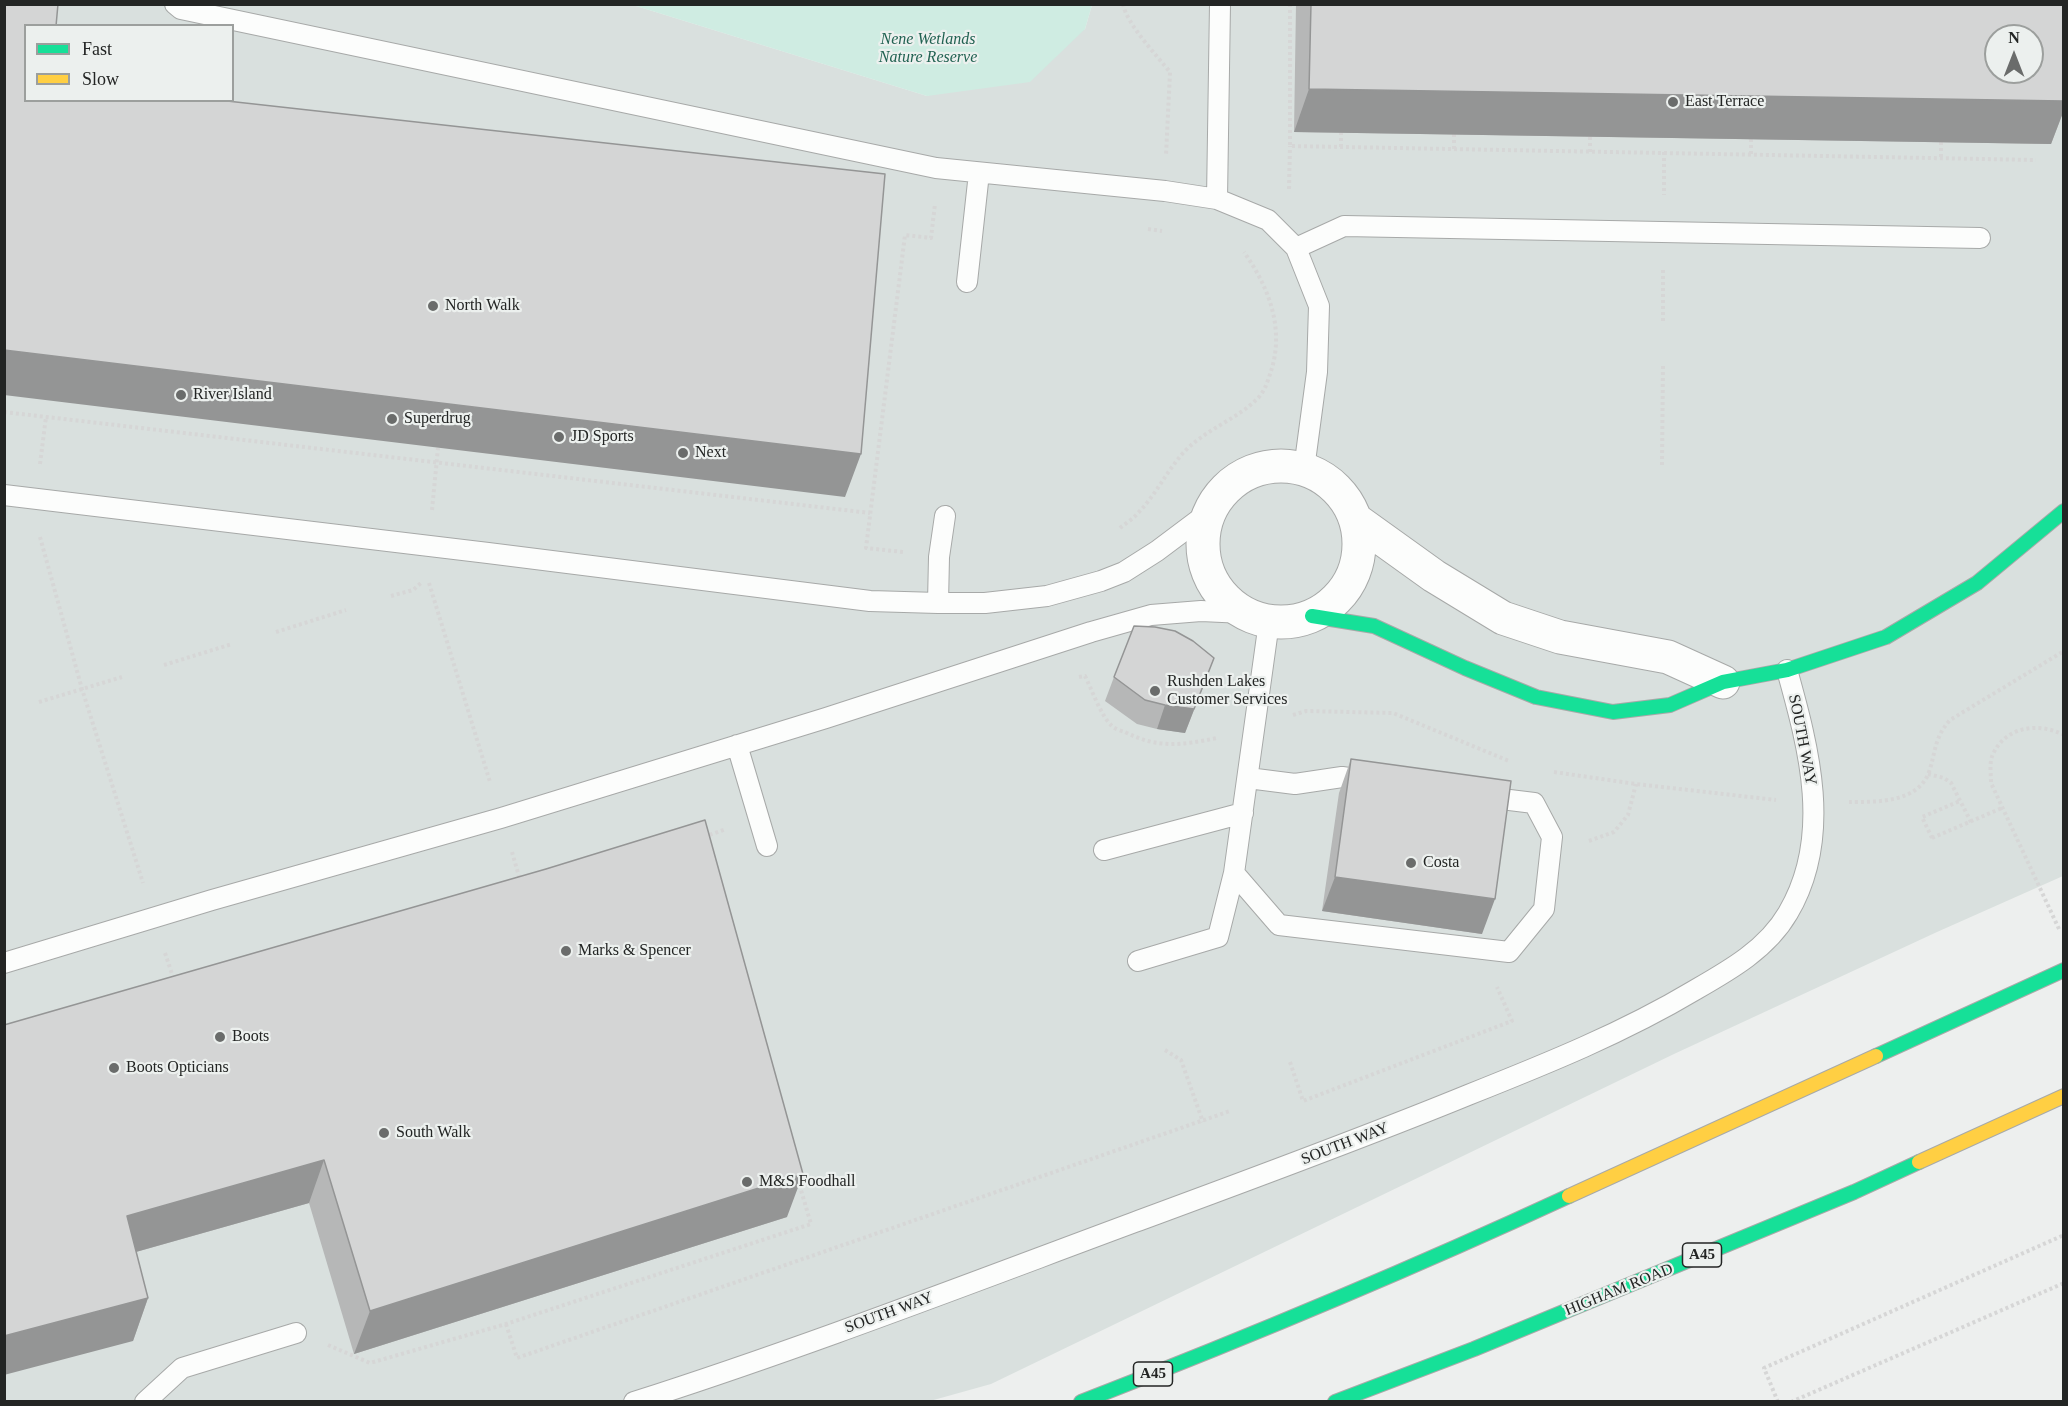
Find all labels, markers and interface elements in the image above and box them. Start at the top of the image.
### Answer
legend [24,24,234,102]
north arrow [1984,24,2044,84]
text: N [2008,29,2020,46]
park label: Nene Wetlands Nature Reserve [879,30,977,68]
text: Fast [82,39,112,59]
text: Slow [82,69,119,89]
place label: East Terrace [1685,92,1764,112]
marker: East Terrace [1666,95,1680,109]
place label: North Walk [445,296,520,316]
marker: North Walk [426,299,440,313]
place label: River Island [193,385,272,405]
marker: River Island [174,388,188,402]
place label: Superdrug [404,409,471,429]
marker: Superdrug [385,412,399,426]
place label: JD Sports [571,427,634,447]
marker: JD Sports [552,430,566,444]
place label: Next [695,443,726,463]
marker: Next [676,446,690,460]
place label: Rushden Lakes Customer Services [1167,672,1287,710]
marker: Rushden Lakes Customer Services [1148,684,1162,698]
street label: SOUTH WAY [1784,693,1820,787]
place label: Costa [1423,853,1459,873]
marker: Costa [1404,856,1418,870]
place label: Marks & Spencer [578,941,691,961]
marker: Marks & Spencer [559,944,573,958]
place label: Boots [232,1027,269,1047]
marker: Boots [213,1030,227,1044]
place label: Boots Opticians [126,1058,229,1078]
marker: Boots Opticians [107,1061,121,1075]
street label: SOUTH WAY [1298,1118,1392,1170]
place label: South Walk [396,1123,471,1143]
marker: South Walk [377,1126,391,1140]
place label: M&S Foodhall [759,1172,855,1192]
marker: M&S Foodhall [740,1175,754,1189]
road number: A45 [1682,1243,1722,1267]
street label: HIGHAM ROAD [1562,1260,1676,1320]
street label: SOUTH WAY [842,1288,936,1338]
road number: A45 [1134,1362,1172,1386]

